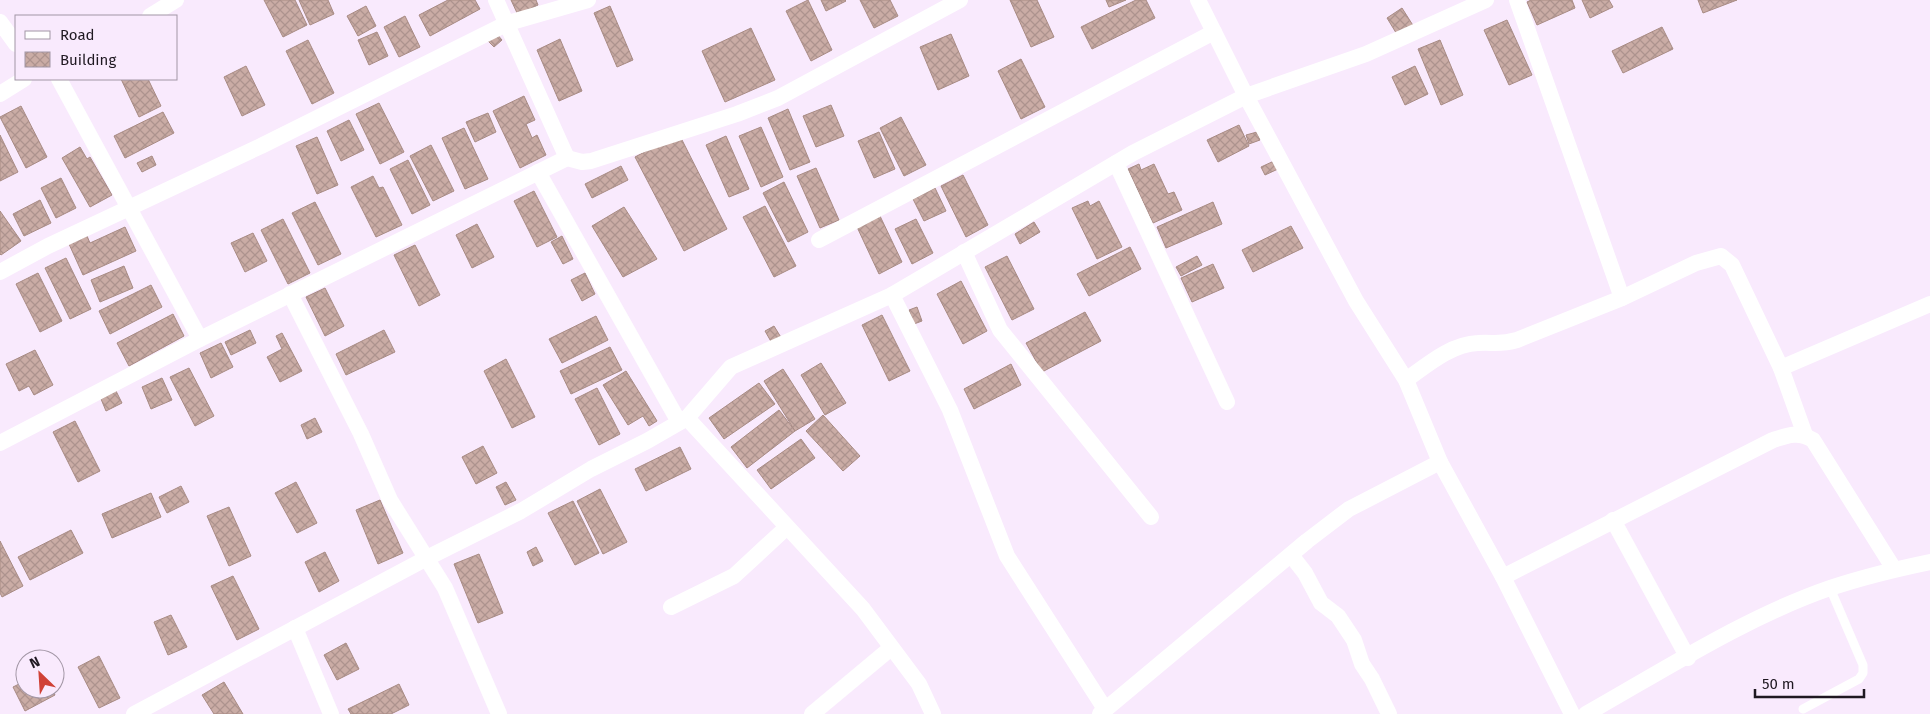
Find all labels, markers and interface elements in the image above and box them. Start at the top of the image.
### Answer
legend [15,15,178,80]
text: Road [60,26,95,44]
text: Building [60,51,116,69]
north arrow [15,649,65,699]
text: N [27,653,43,672]
scale bar [1755,666,1864,698]
text: 50 m [1762,675,1795,693]

